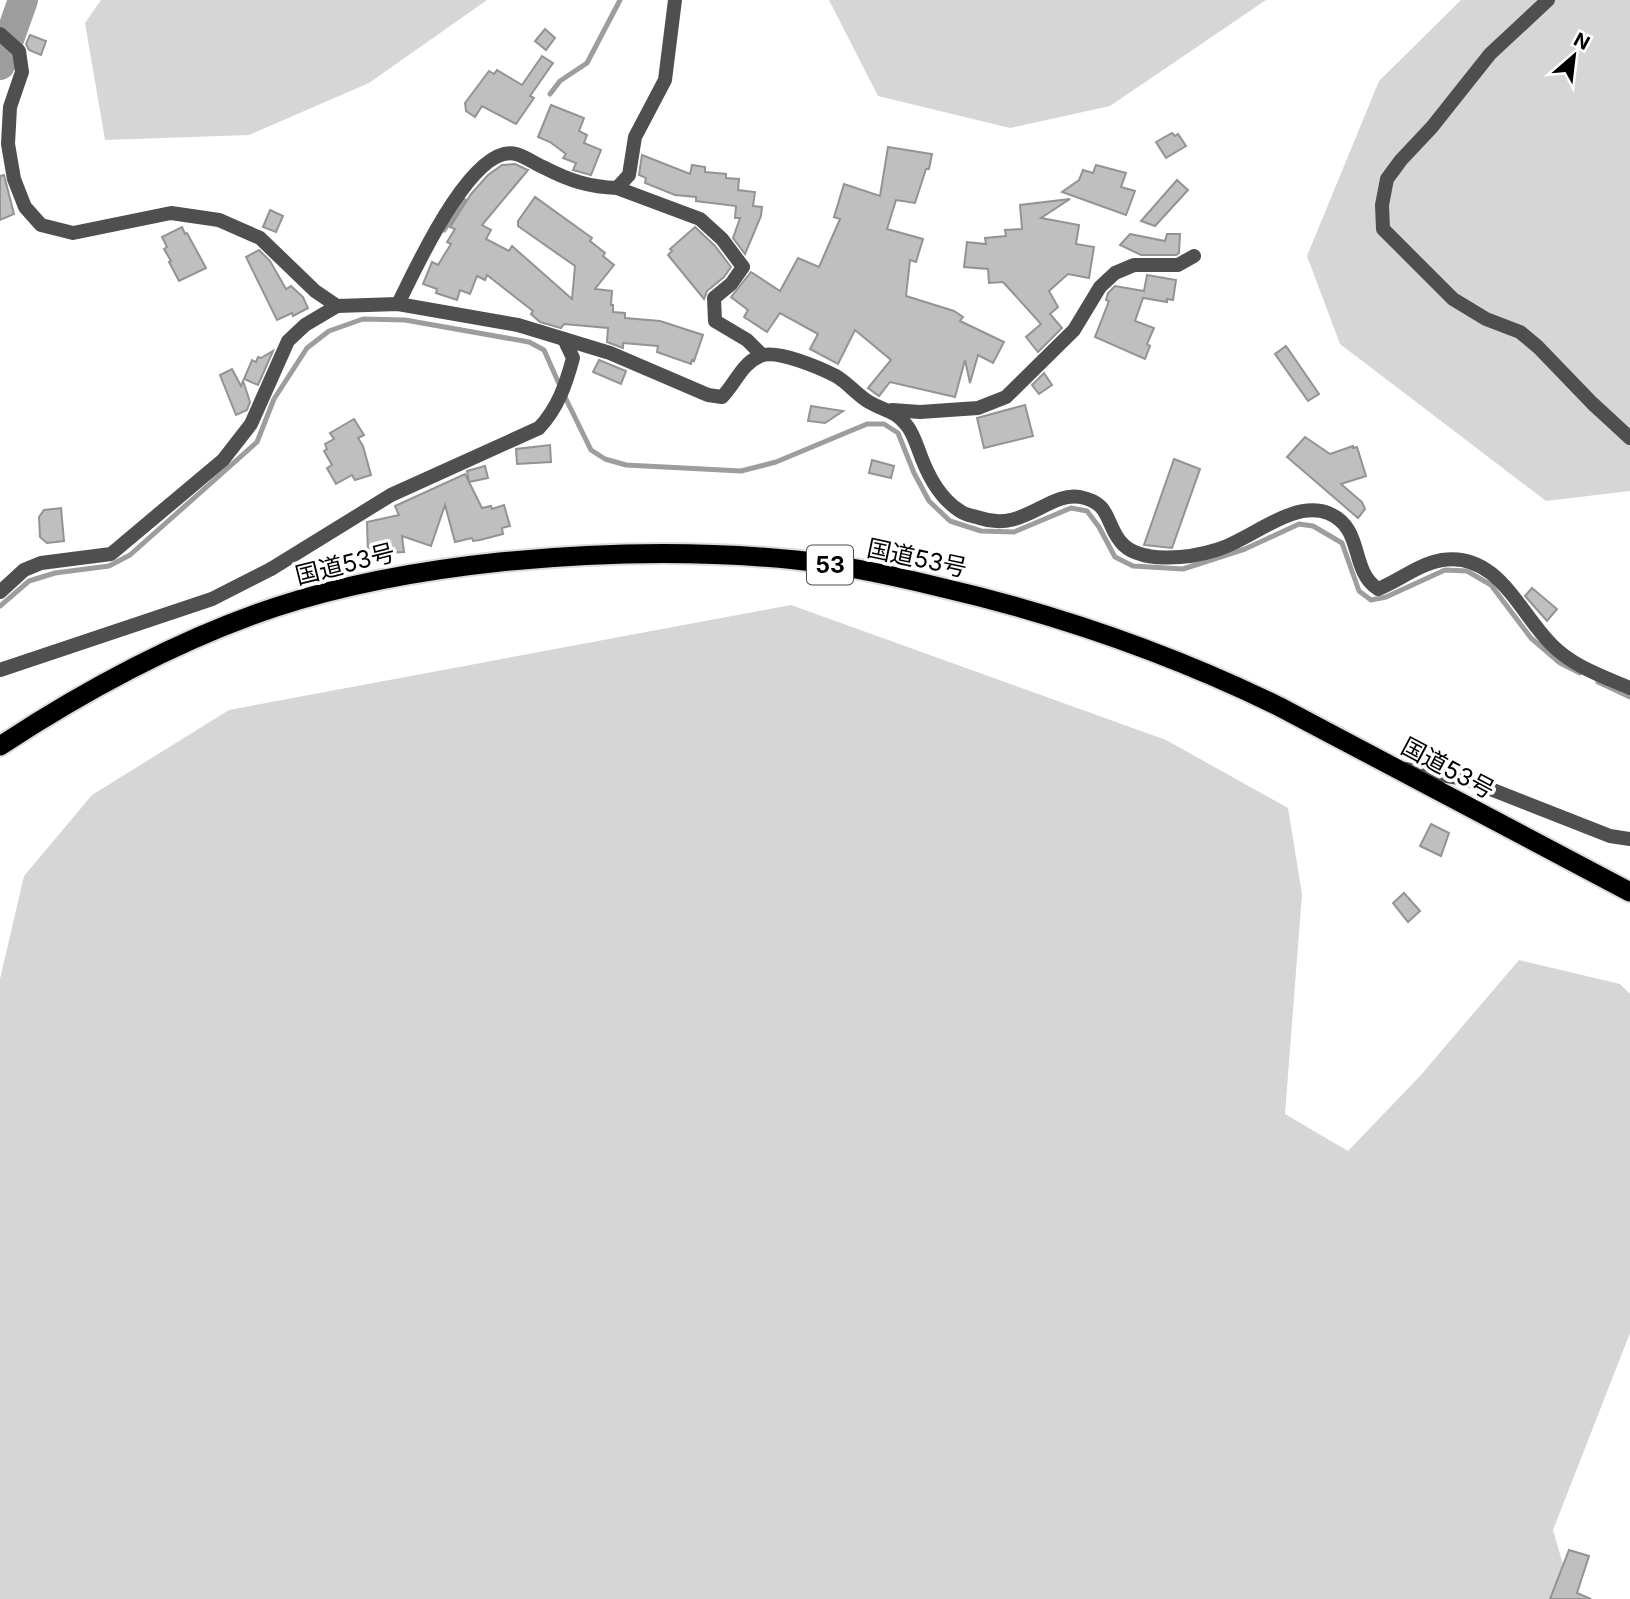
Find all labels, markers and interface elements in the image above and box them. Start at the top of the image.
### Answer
north arrow [1539,21,1609,91]
text: N [1570,28,1594,55]
street label: 国道53号 [864,533,970,583]
street label: 国道53号 [292,538,398,590]
road number: 53 [807,545,853,584]
street label: 国道53号 [1396,731,1500,805]

